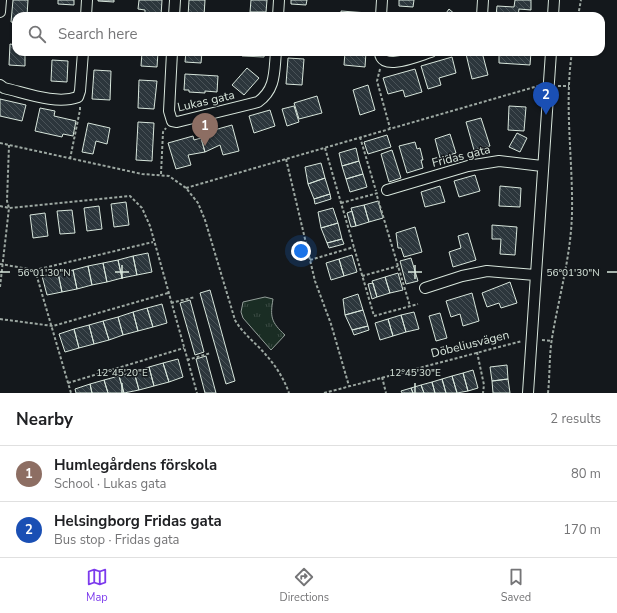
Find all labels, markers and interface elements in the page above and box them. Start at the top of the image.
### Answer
search box [12,12,605,56]
icon: search [26,23,48,45]
text: Search here [58,24,138,44]
pin: 2 [533,82,559,115]
street label: Lukas gata [176,87,236,115]
pin: 1 [192,113,218,146]
street label: Fridas gata [430,141,492,171]
your location [291,241,311,261]
text: 56°01'30"N [17,266,71,280]
text: 56°01'30"N [546,266,600,280]
street label: Döbeliusvägen [429,327,511,361]
text: 12°45'20"E [96,366,148,380]
text: 12°45'30"E [389,366,441,380]
text: Nearby [16,408,73,431]
text: 2 results [550,410,601,428]
text: Humlegårdens förskola [54,455,217,475]
text: 1 [25,465,33,483]
text: 80 m [571,465,601,483]
text: School · Lukas gata [54,475,166,493]
text: Helsingborg Fridas gata [54,511,222,531]
text: 2 [25,521,33,539]
text: 170 m [563,521,601,539]
text: Bus stop · Fridas gata [54,531,179,549]
tab: Map [86,566,108,605]
tab: Directions [280,566,329,605]
tab: Saved [501,566,531,605]

